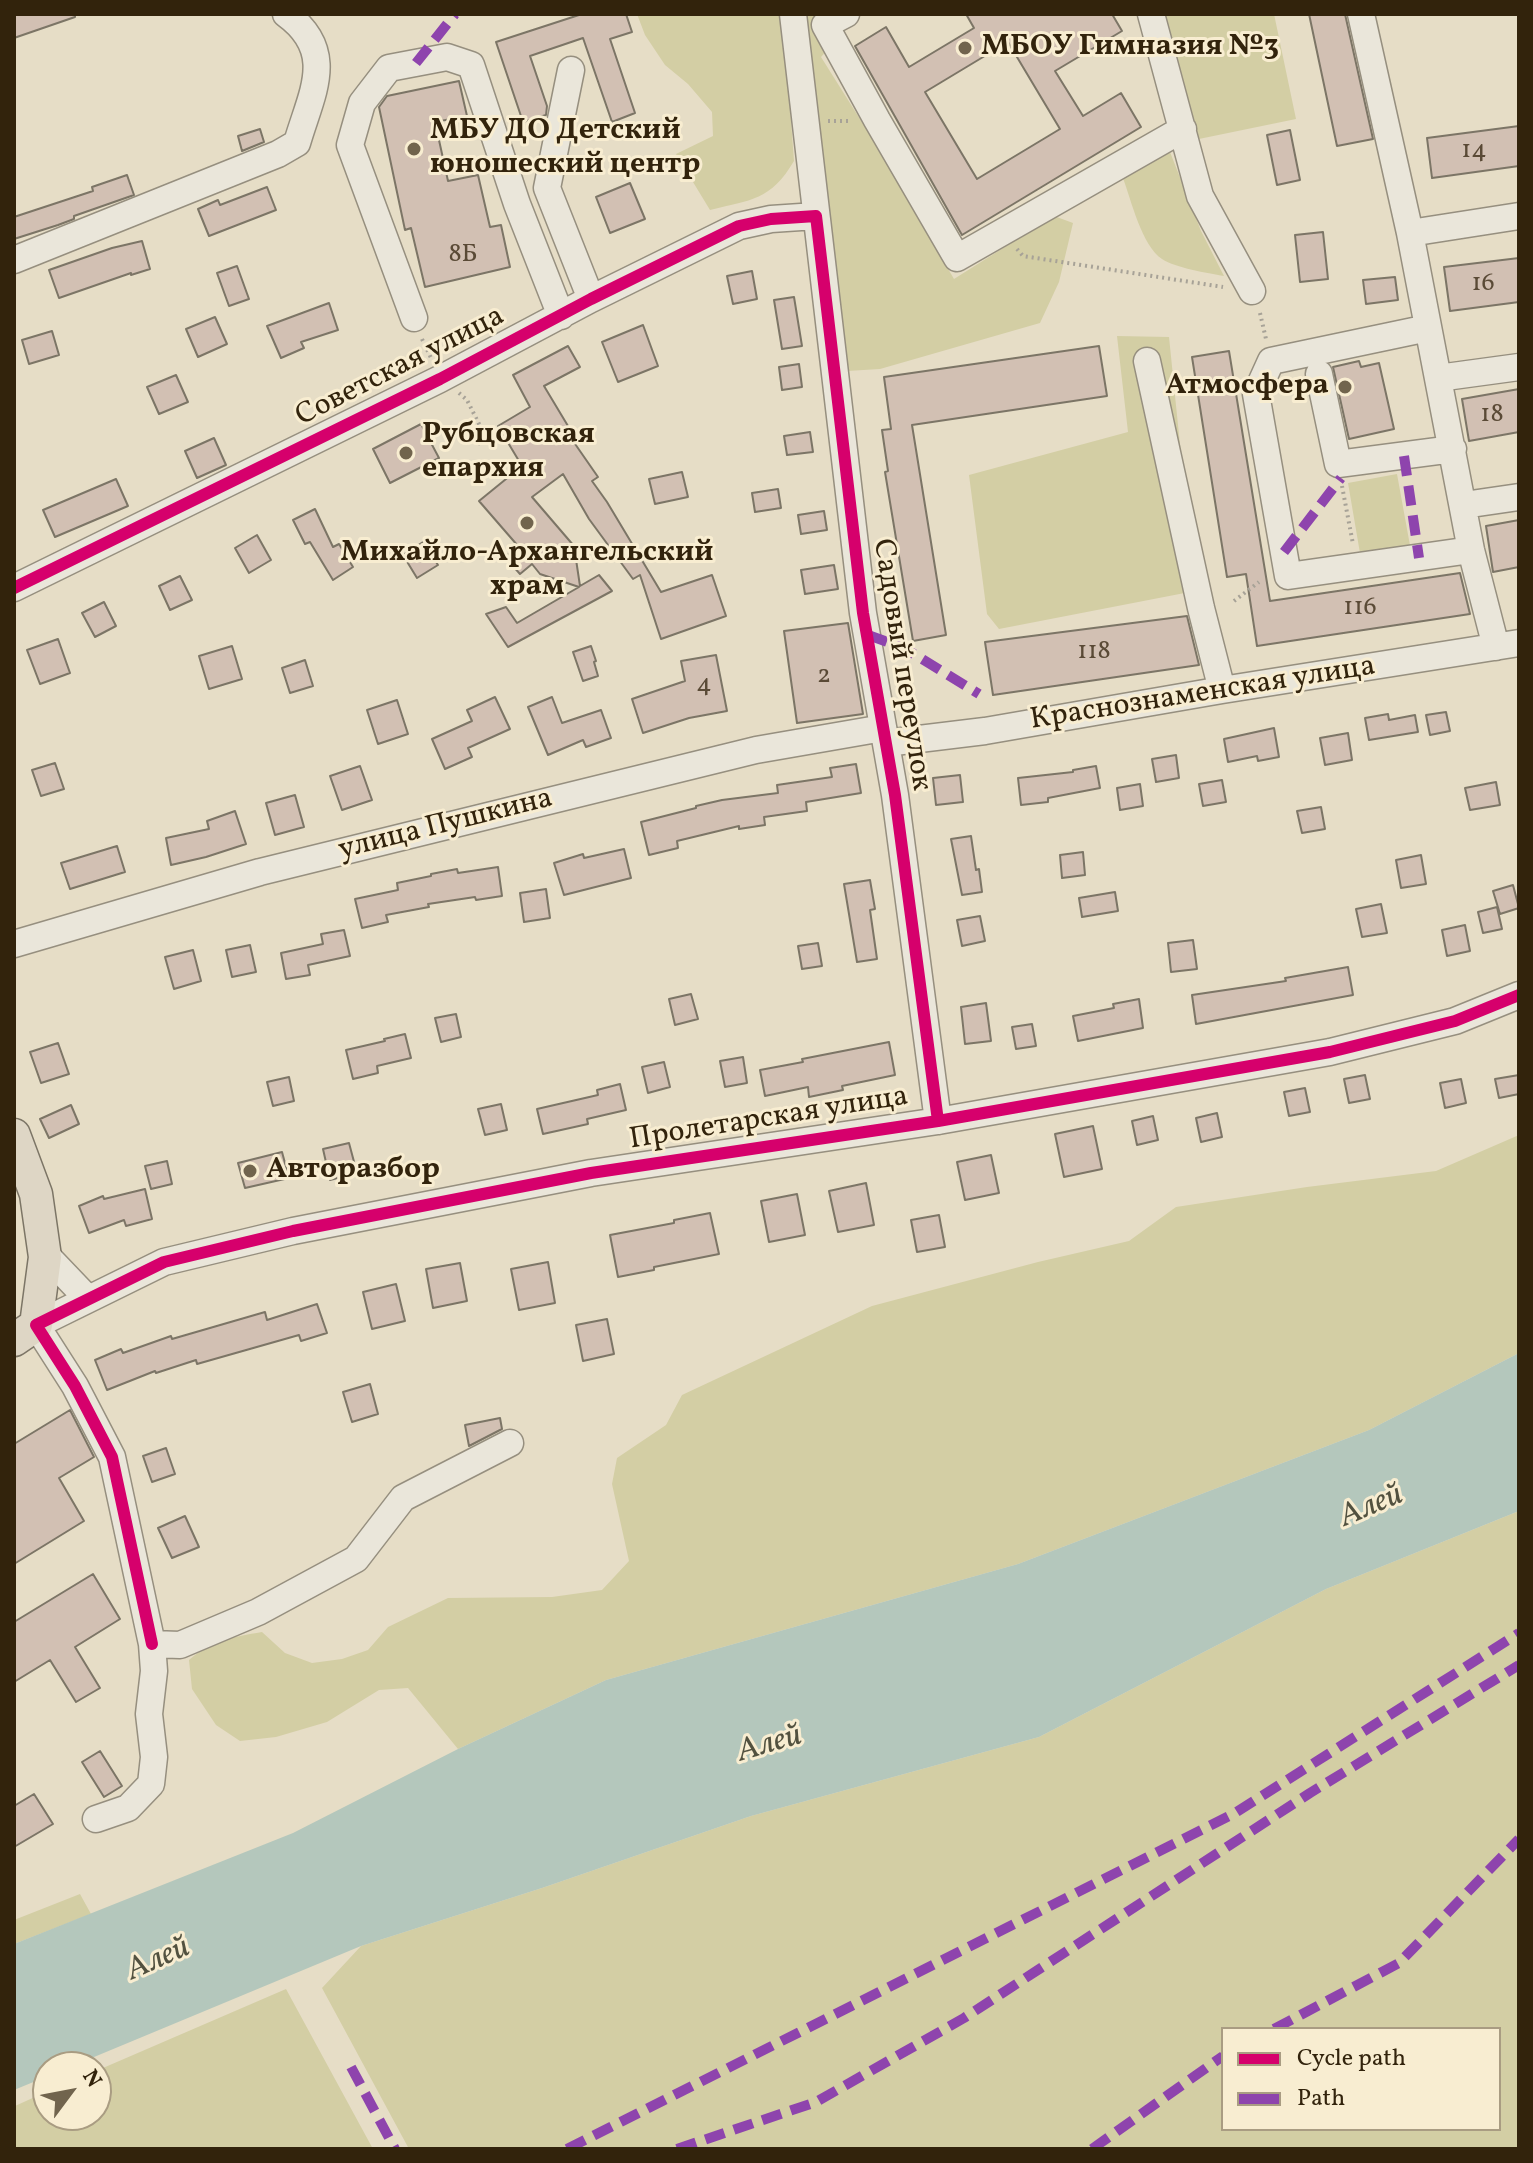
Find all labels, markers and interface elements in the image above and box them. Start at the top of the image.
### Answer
place label: МБОУ Гимназия №3 [981,30,1279,66]
marker: МБОУ Гимназия №3 [956,39,974,57]
place label: МБУ ДО Детский юношеский центр [430,114,700,184]
house number: 14 [1461,136,1487,168]
marker: МБУ ДО Детский юношеский центр [405,140,423,158]
house number: 8Б [448,240,478,272]
house number: 16 [1471,269,1495,301]
street label: Советская улица [291,300,511,436]
place label: Атмосфера [1165,369,1329,405]
marker: Атмосфера [1336,378,1354,396]
house number: 18 [1480,400,1504,432]
place label: Рубцовская епархия [422,418,595,488]
marker: Рубцовская епархия [397,444,415,462]
marker: Михайло-Архангельский храм [518,514,536,532]
place label: Михайло-Архангельский храм [340,536,714,606]
street label: Садовый переулок [862,536,938,794]
house number: 116 [1343,593,1377,625]
house number: 118 [1077,637,1111,669]
street label: Краснознаменская улица [1028,650,1378,740]
house number: 2 [817,661,831,693]
house number: 4 [696,670,712,702]
street label: улица Пушкина [335,782,557,870]
street label: Пролетарская улица [627,1080,911,1160]
place label: Авторазбор [266,1153,440,1189]
marker: Авторазбор [241,1162,259,1180]
water label: Алей [1334,1478,1410,1538]
water label: Алей [733,1719,807,1773]
water label: Алей [121,1930,197,1992]
legend [1221,2027,1501,2131]
text: Cycle path [1297,2042,1406,2076]
north arrow [32,2051,112,2131]
text: N [74,2064,108,2094]
text: Path [1297,2082,1345,2116]

